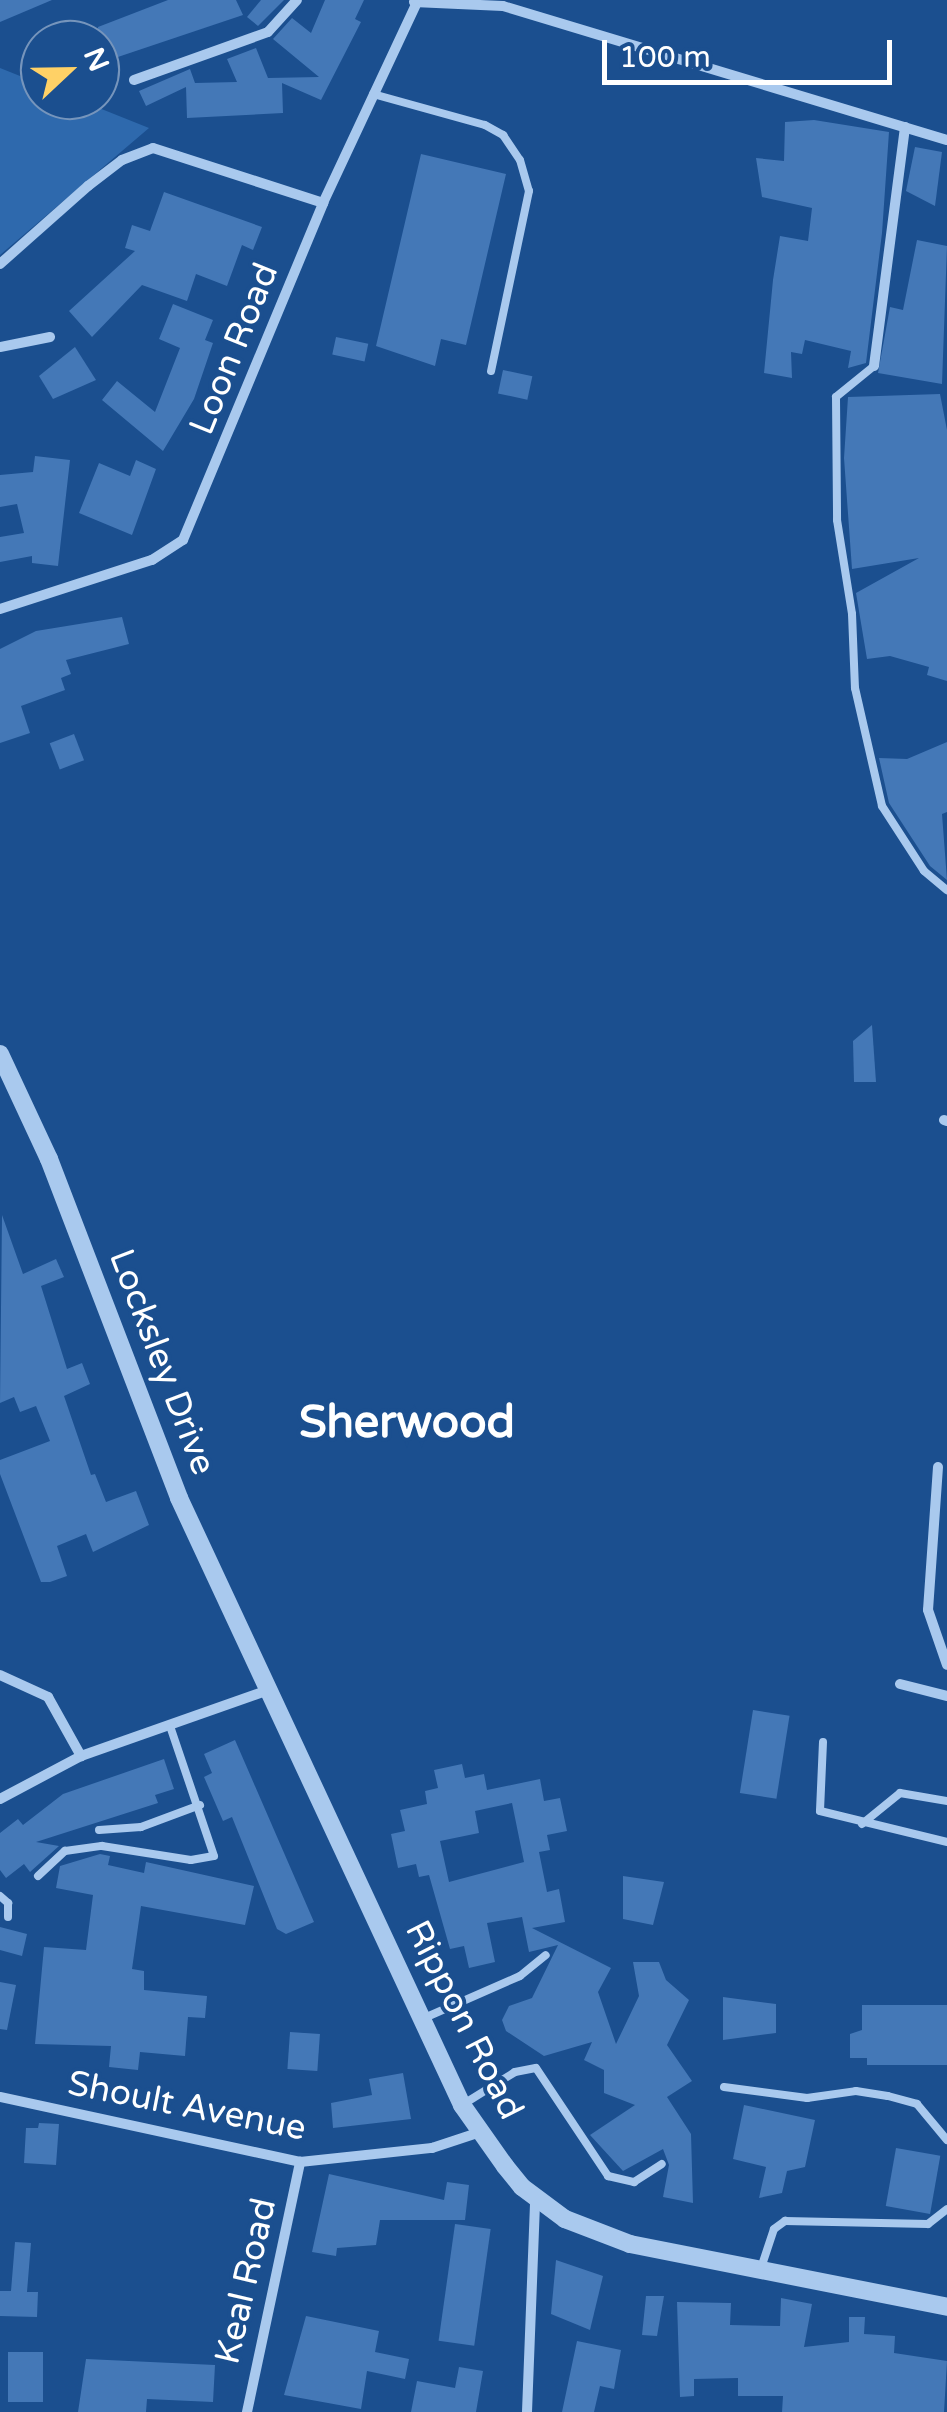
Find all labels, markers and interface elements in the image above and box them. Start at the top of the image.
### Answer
north arrow [20,20,120,120]
scale bar [607,20,897,82]
text: 100 m [619,39,711,76]
text: N [76,43,116,76]
street label: Loon Road [181,257,287,441]
street label: Locksley Drive [100,1243,224,1481]
district label: Sherwood [299,1397,515,1451]
street label: Rippon Road [396,1914,532,2126]
street label: Shoult Avenue [64,2062,310,2150]
street label: Keal Road [207,2194,285,2368]

